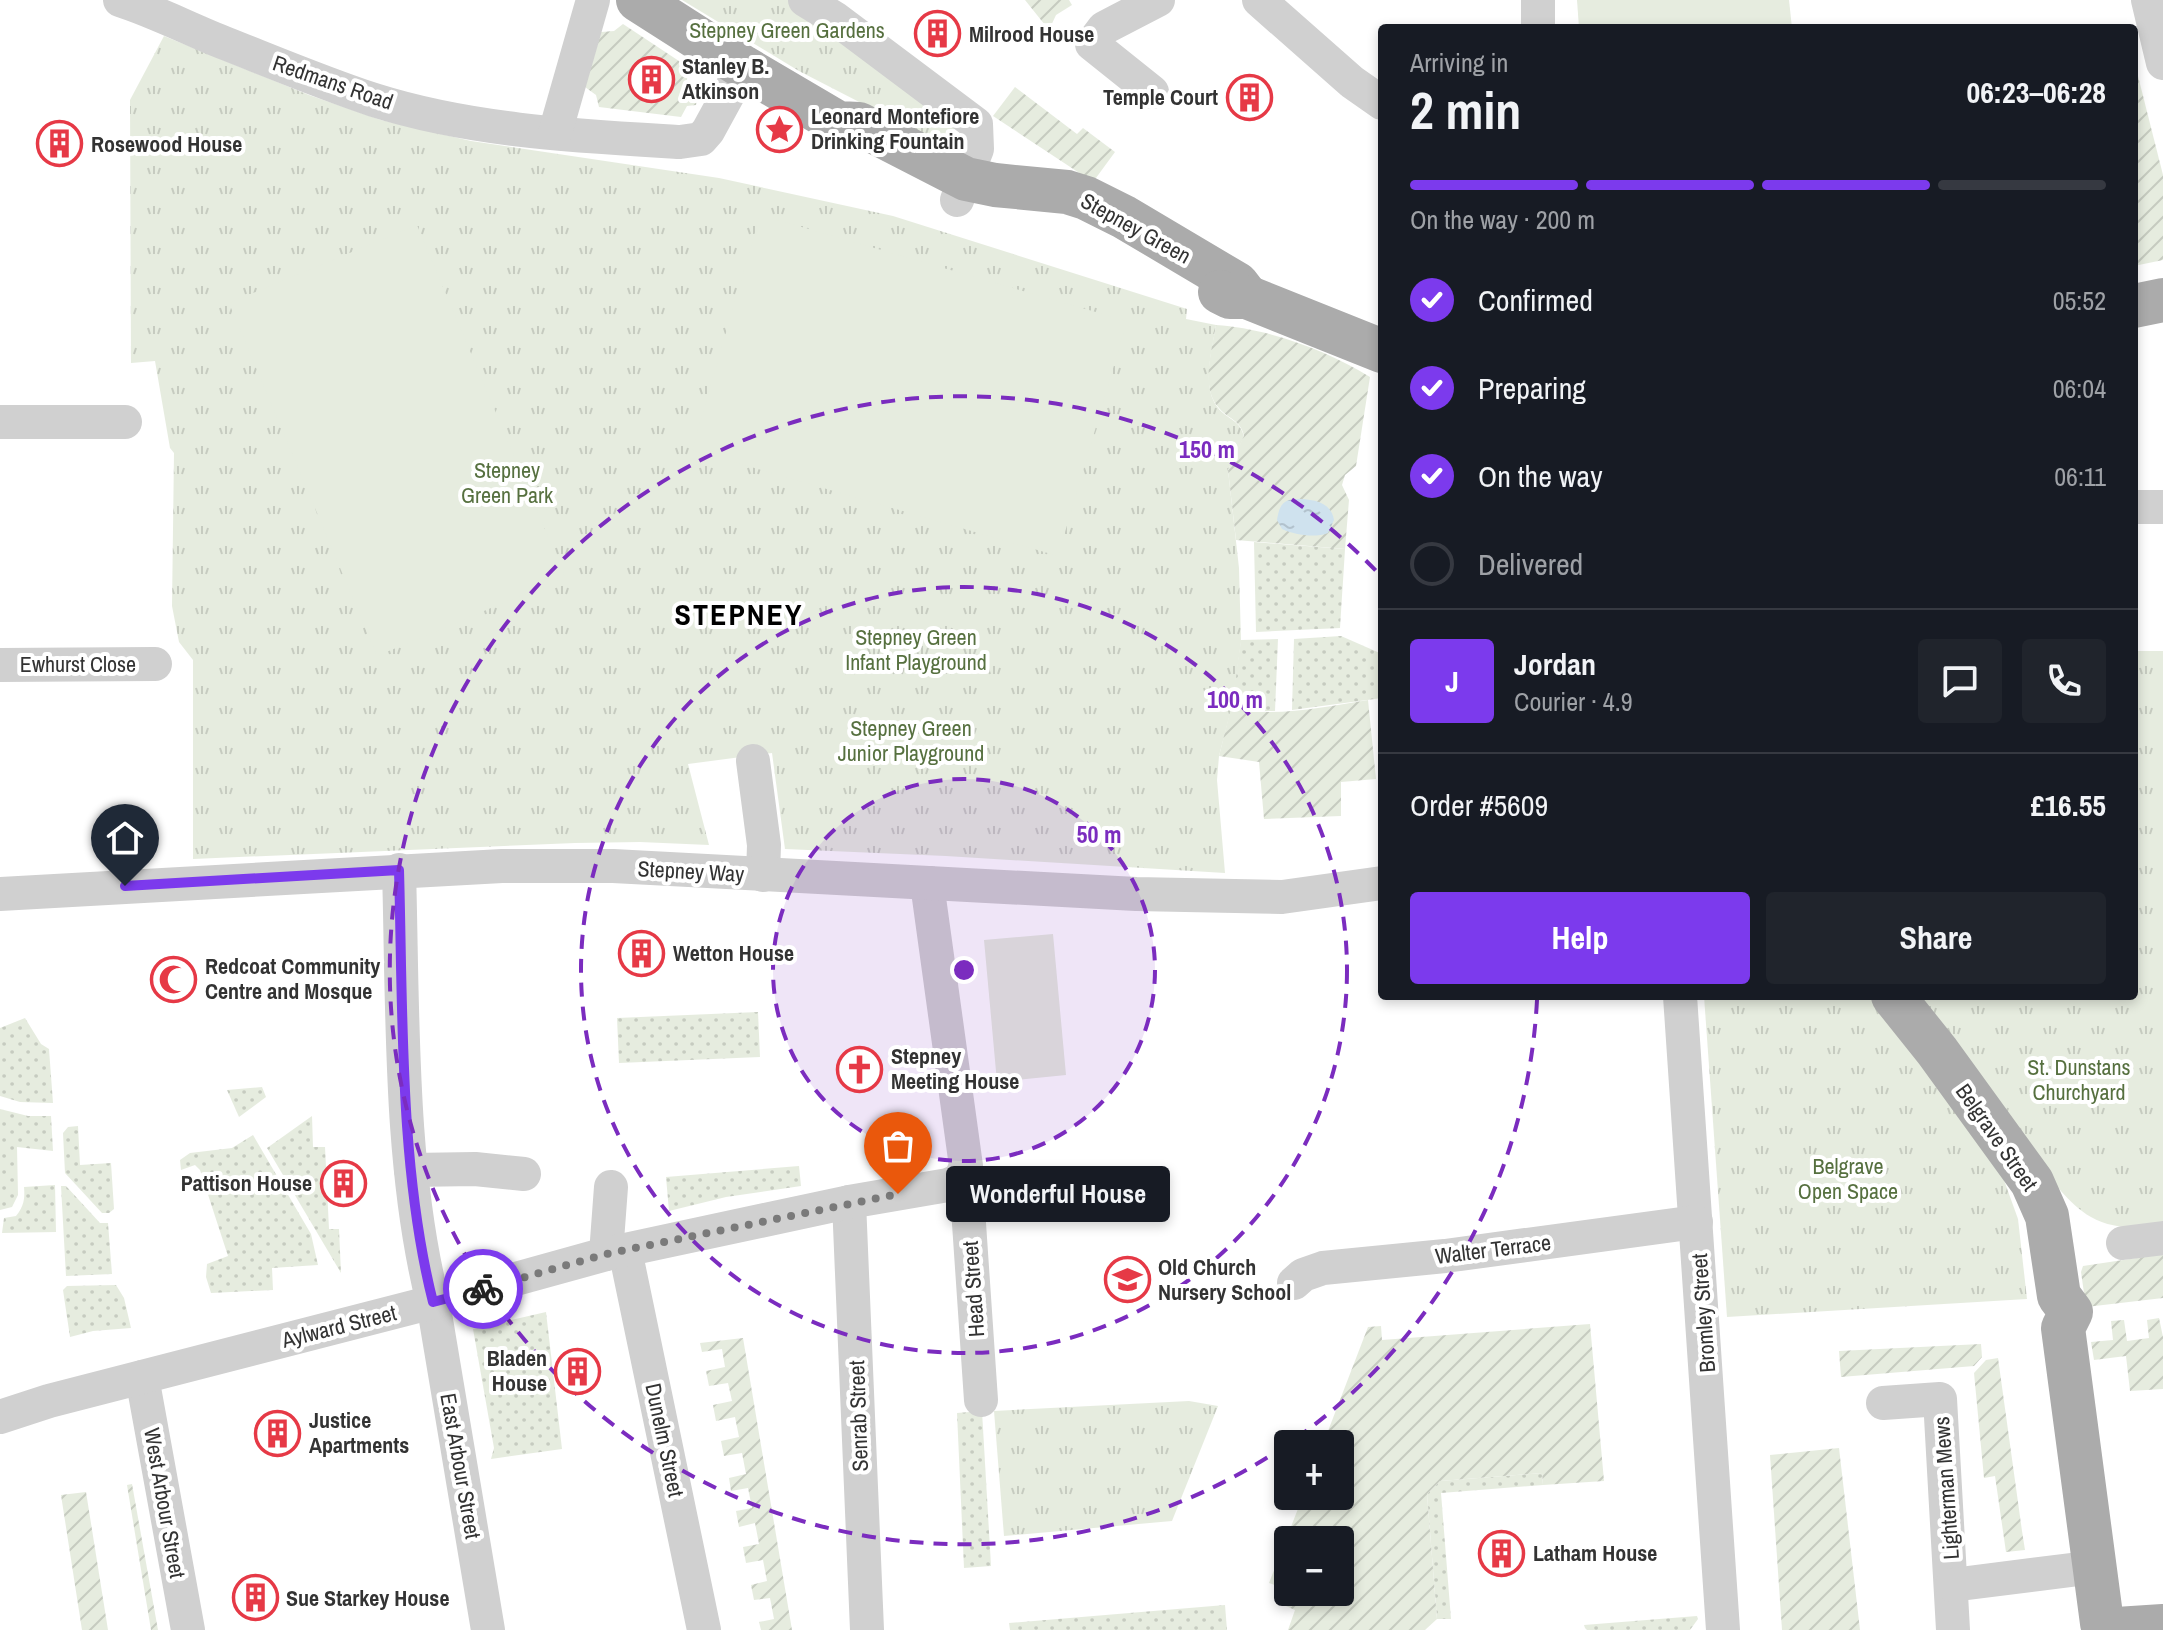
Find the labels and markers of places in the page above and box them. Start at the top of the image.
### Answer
building icon: Milrood House [914,10,962,58]
place label: Milrood House [969,19,1094,49]
place label: Stanley B. Atkinson [682,51,769,106]
building icon: Stanley B. Atkinson [627,55,675,103]
building icon: Temple Court [1225,73,1273,121]
place label: Temple Court [1103,82,1218,112]
place label: Leonard Montefiore Drinking Fountain [811,101,979,156]
place icon: Leonard Montefiore Drinking Fountain [756,105,804,153]
building icon: Rosewood House [36,120,84,168]
place label: Rosewood House [91,129,242,159]
pin [91,804,159,886]
building icon: Wetton House [618,929,666,977]
place label: Wetton House [673,938,794,968]
place label: Redcoat Community Centre and Mosque [205,951,380,1006]
mosque icon: Redcoat Community Centre and Mosque [150,955,198,1003]
centre of rings [950,956,978,984]
place label: Stepney Meeting House [891,1041,1019,1096]
church icon: Stepney Meeting House [836,1045,884,1093]
pin [864,1112,932,1194]
building icon: Pattison House [319,1159,367,1207]
callout: Wonderful House [946,1166,1170,1222]
place label: Pattison House [181,1168,312,1198]
place label: Old Church Nursery School [1158,1252,1291,1307]
school or university icon: Old Church Nursery School [1103,1256,1151,1304]
place label: Bladen House [487,1343,547,1398]
building icon: Bladen House [554,1347,602,1395]
place label: Justice Apartments [309,1405,409,1460]
building icon: Justice Apartments [254,1409,302,1457]
building icon: Latham House [1478,1529,1526,1577]
place label: Latham House [1533,1538,1657,1568]
building icon: Sue Starkey House [231,1574,279,1622]
place label: Sue Starkey House [286,1583,449,1613]

